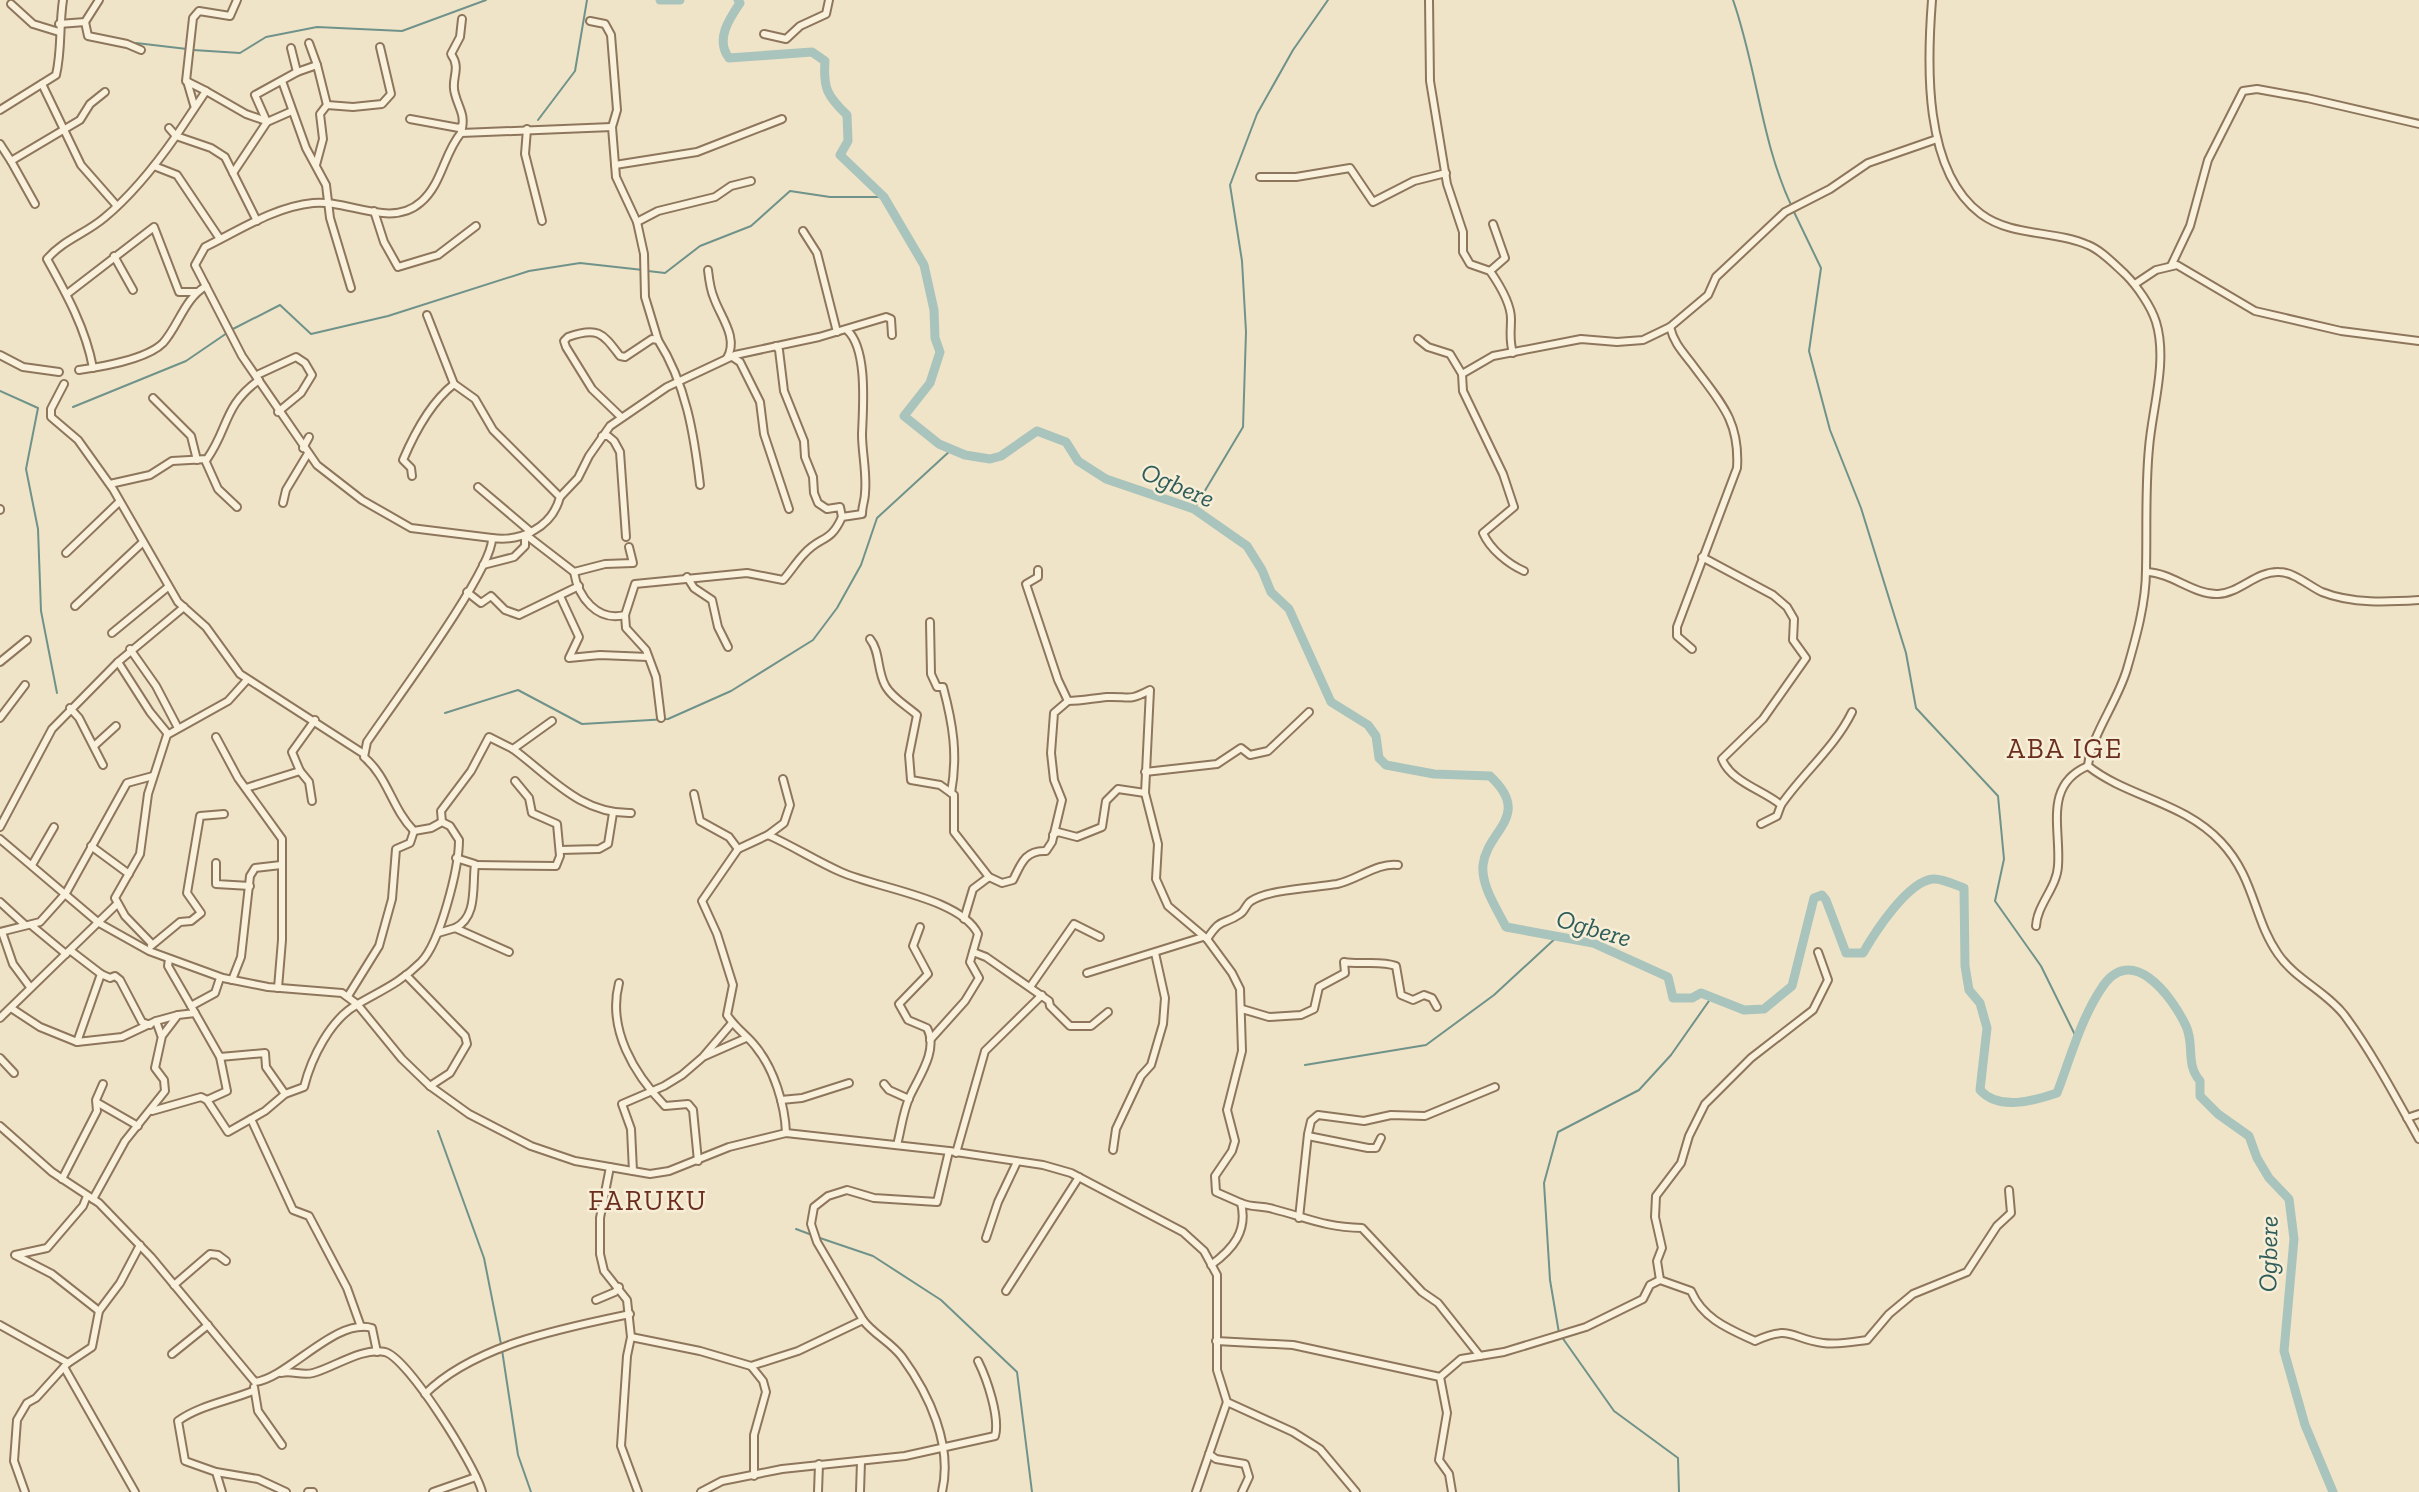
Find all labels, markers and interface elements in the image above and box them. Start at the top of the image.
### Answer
water label: Ogbere [1137,455,1219,515]
district label: ABA IGE [2007,732,2123,765]
water label: Ogbere [1553,902,1635,954]
district label: FARUKU [588,1184,708,1217]
water label: Ogbere [2251,1216,2285,1292]

